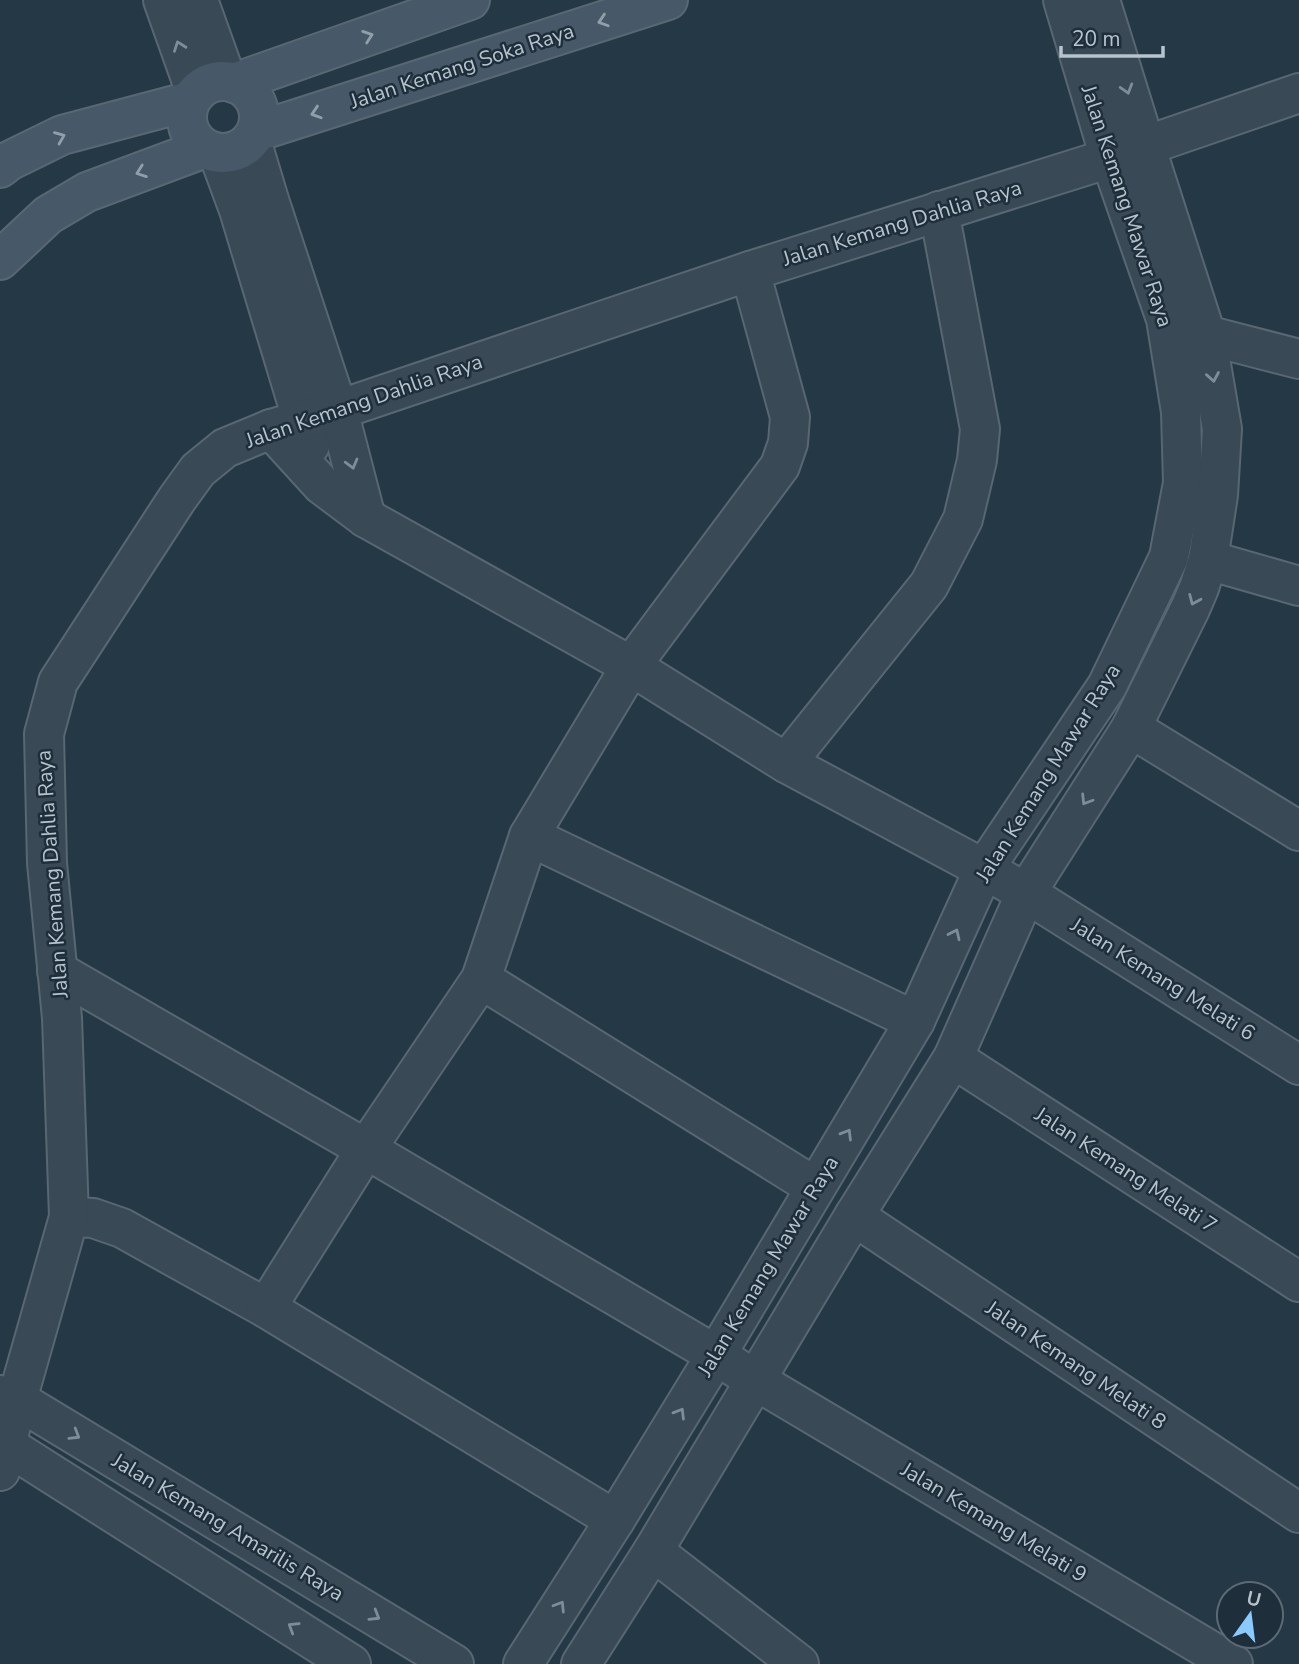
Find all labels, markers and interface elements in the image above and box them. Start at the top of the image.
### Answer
one-way arrow [597,13,609,27]
scale bar [1061,14,1162,58]
street label: Jalan Kemang Soka Raya [346,17,577,116]
text: 20 m [1072,25,1121,53]
one-way arrow [361,30,373,44]
one-way arrow [174,41,188,53]
street label: Jalan Kemang Mawar Raya [1074,81,1179,330]
one-way arrow [1119,82,1134,94]
one-way arrow [310,104,322,119]
one-way arrow [53,131,65,145]
one-way arrow [135,164,147,178]
street label: Jalan Kemang Dahlia Raya [778,173,1025,273]
street label: Jalan Kemang Dahlia Raya [241,347,486,455]
one-way arrow [1205,371,1220,383]
one-way arrow [344,458,358,470]
one-way arrow [1188,593,1202,606]
street label: Jalan Kemang Mawar Raya [969,658,1127,888]
street label: Jalan Kemang Dahlia Raya [29,749,75,1000]
one-way arrow [1081,792,1094,805]
street label: Jalan Kemang Melati 6 [1065,910,1260,1047]
one-way arrow [946,929,960,941]
street label: Jalan Kemang Melati 7 [1029,1100,1223,1239]
one-way arrow [838,1128,851,1141]
street label: Jalan Kemang Mawar Raya [690,1151,845,1382]
street label: Jalan Kemang Melati 8 [979,1294,1172,1436]
one-way arrow [672,1408,685,1421]
one-way arrow [68,1426,81,1439]
street label: Jalan Kemang Amarilis Raya [106,1446,349,1607]
street label: Jalan Kemang Melati 9 [895,1455,1092,1589]
north arrow [1215,1580,1285,1650]
text: U [1244,1585,1264,1614]
one-way arrow [552,1601,565,1614]
one-way arrow [367,1608,380,1621]
one-way arrow [288,1623,301,1636]

